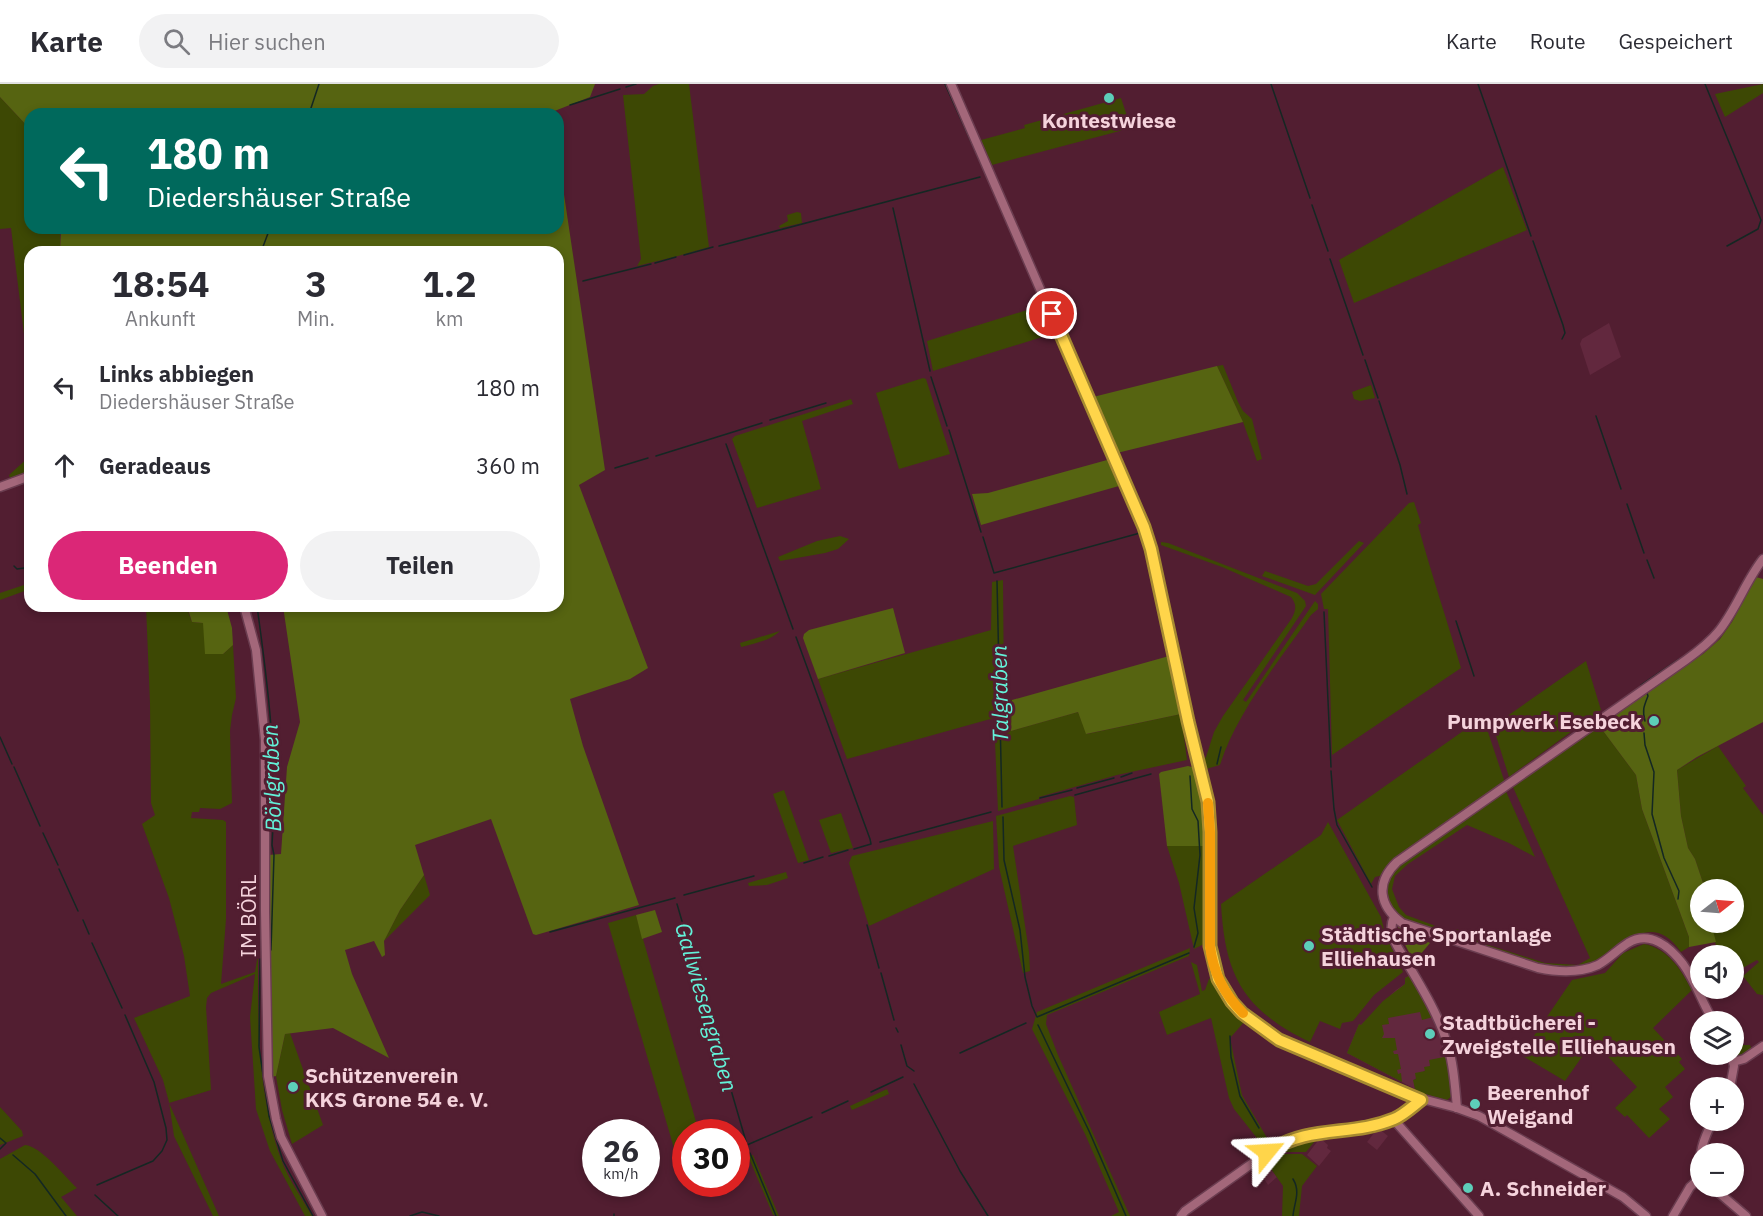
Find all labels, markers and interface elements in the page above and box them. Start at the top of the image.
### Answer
search box [139,14,559,68]
text: Karte [30,23,103,60]
icon: search [160,25,193,58]
text: Hier suchen [208,27,326,56]
text: Karte [1446,27,1497,55]
text: Route [1530,27,1586,55]
text: Gespeichert [1619,27,1733,55]
marker: Kontestwiese [1102,91,1116,105]
place label: Kontestwiese [1042,106,1176,134]
text: 180 m [147,126,270,181]
icon: left [48,132,126,210]
text: Diedershäuser Straße [147,179,411,214]
text: 18:54 [111,260,210,307]
text: 3 [305,260,327,307]
text: 1.2 [422,260,477,307]
pin [1026,288,1077,339]
icon: arrive [1035,297,1068,330]
text: Ankunft [125,305,196,332]
text: Min. [297,305,335,332]
text: km [435,305,463,332]
text: Links abbiegen [99,359,254,388]
icon: left [48,371,81,404]
text: 180 m [476,373,540,402]
text: Diedershäuser Straße [99,388,295,415]
icon: ahead [48,449,81,482]
text: Geradeaus [99,451,211,480]
text: 360 m [476,451,540,480]
button: Beenden [48,531,288,600]
button: Teilen [300,531,540,600]
water label: Talgraben [984,645,1014,743]
place label: Pumpwerk Esebeck [1447,707,1643,735]
marker: Pumpwerk Esebeck [1647,714,1661,728]
water label: Börlgraben [255,724,287,832]
street label: IM BÖRL [234,875,262,957]
north arrow [1690,879,1744,933]
map controls [1690,879,1744,1197]
water label: Gallwiesengraben [669,919,745,1095]
place label: Städtische Sportanlage Elliehausen [1321,920,1552,972]
marker: Städtische Sportanlage Elliehausen [1302,939,1316,953]
button: sound [1690,945,1744,999]
place label: Stadtbücherei - Zweigstelle Elliehausen [1442,1008,1676,1060]
button: layers [1690,1011,1744,1065]
marker: Stadtbücherei - Zweigstelle Elliehausen [1423,1027,1437,1041]
place label: Schützenverein KKS Grone 54 e. V. [305,1061,489,1113]
button: + [1690,1077,1744,1131]
place label: Beerenhof Weigand [1487,1078,1590,1130]
marker: Schützenverein KKS Grone 54 e. V. [286,1080,300,1094]
marker: Beerenhof Weigand [1468,1097,1482,1111]
speed limit sign: 30 [672,1119,750,1197]
position arrow [1235,1120,1299,1184]
text: 26 [603,1131,639,1170]
button: − [1690,1143,1744,1197]
text: km/h [603,1164,639,1183]
place label: A. Schneider [1480,1174,1607,1202]
marker: A. Schneider [1461,1181,1475,1195]

